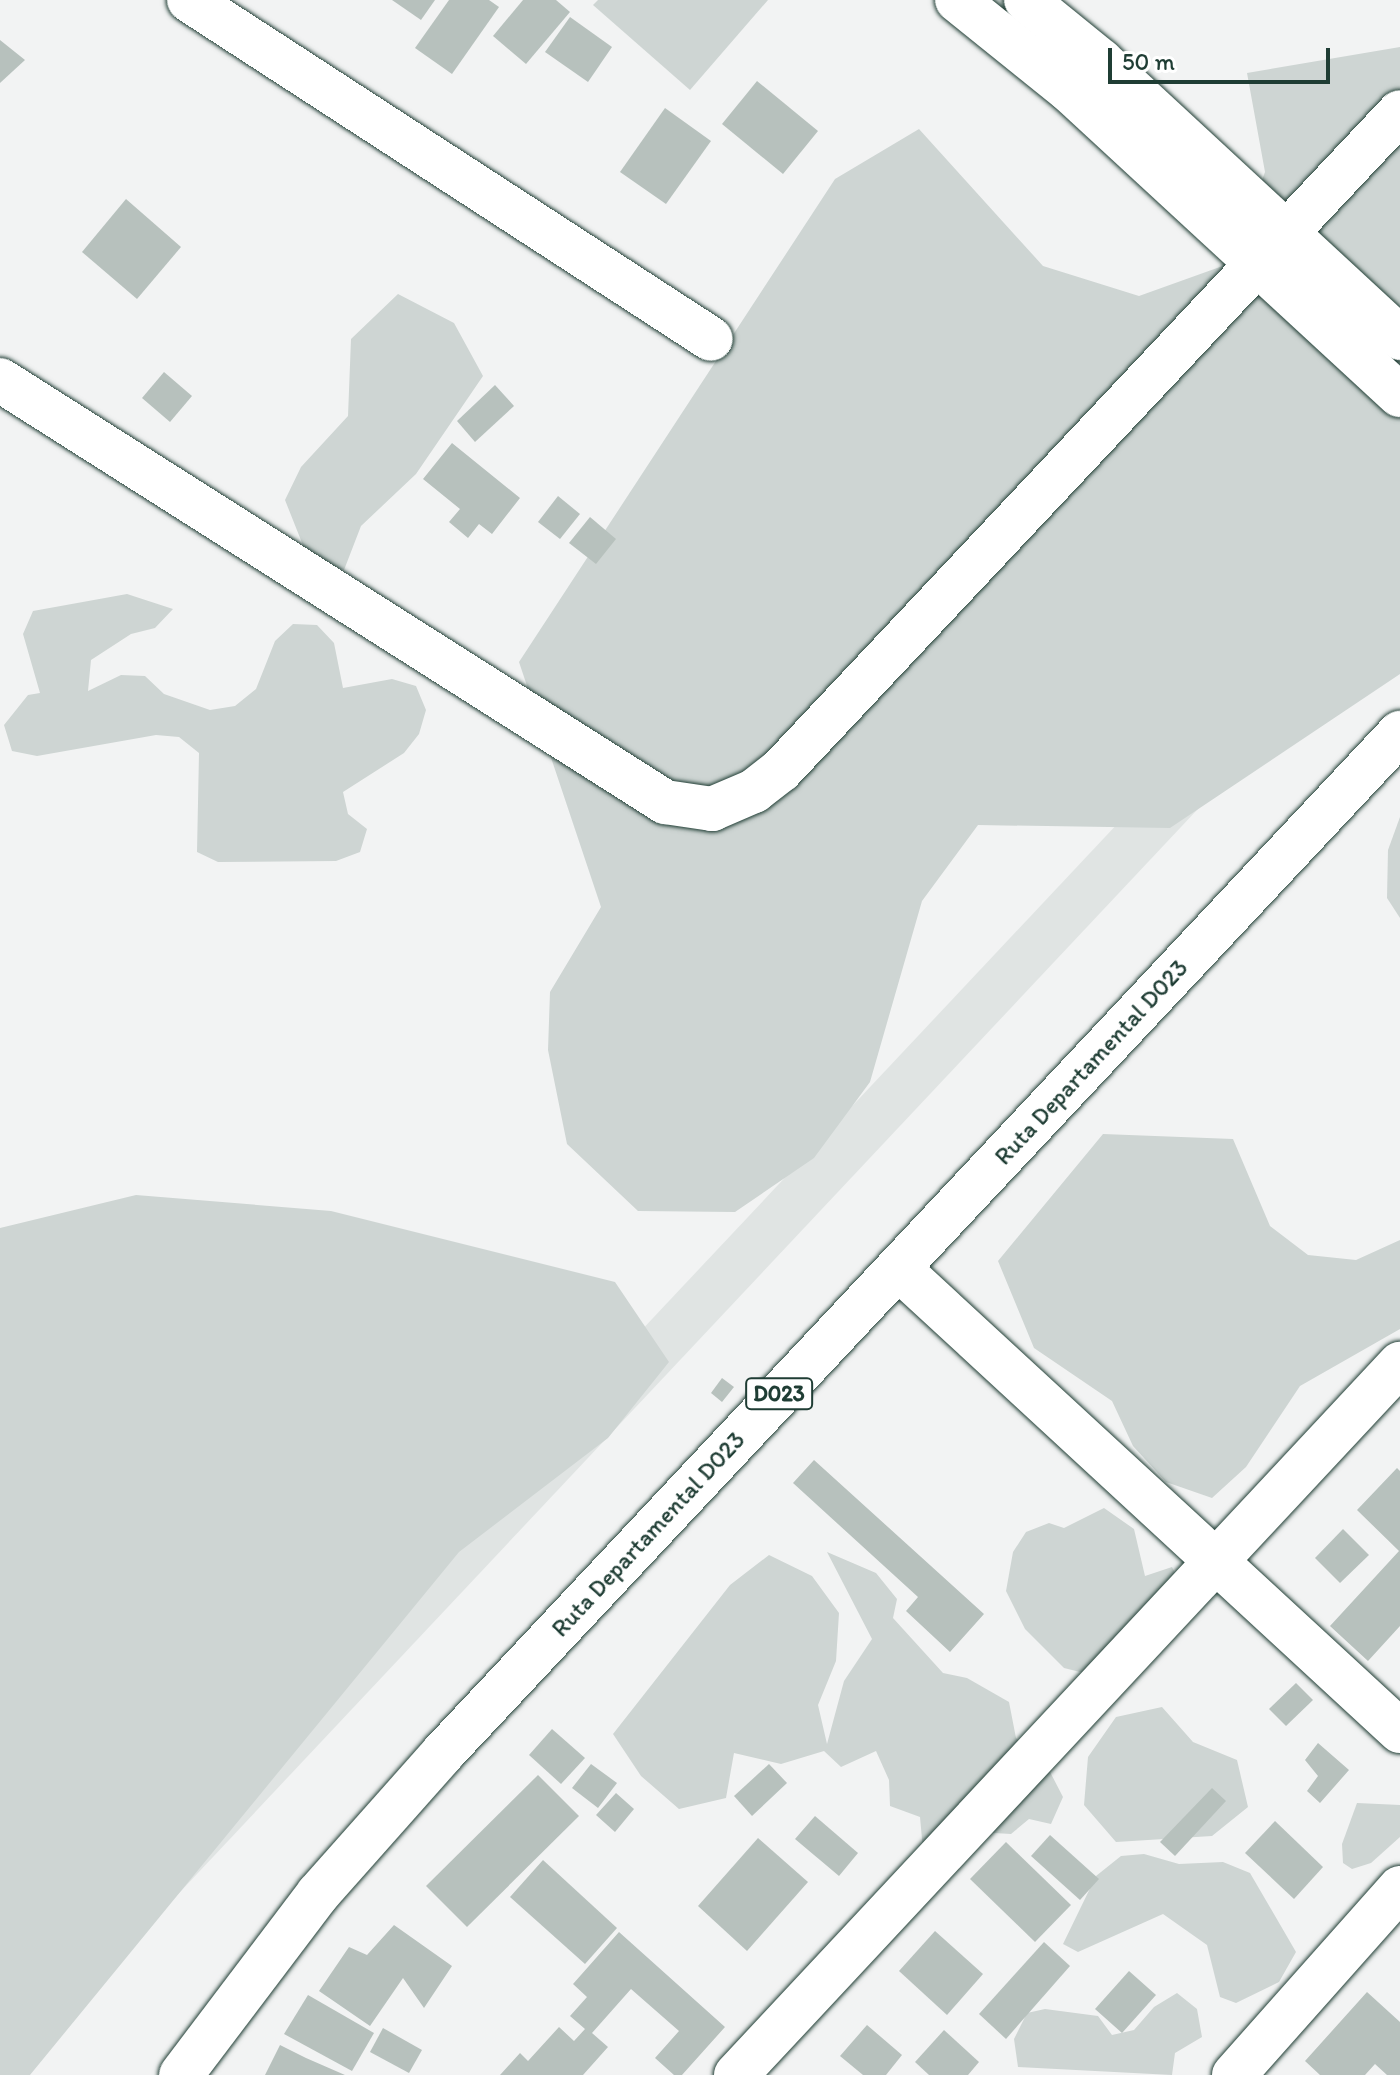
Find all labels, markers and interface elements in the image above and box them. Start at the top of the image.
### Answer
scale bar [1112,32,1334,82]
text: 50 m [1122,47,1175,76]
street label: Ruta Departamental D023 [988,953,1194,1171]
road number: D023 [745,1376,813,1412]
street label: Ruta Departamental D023 [545,1425,751,1643]

